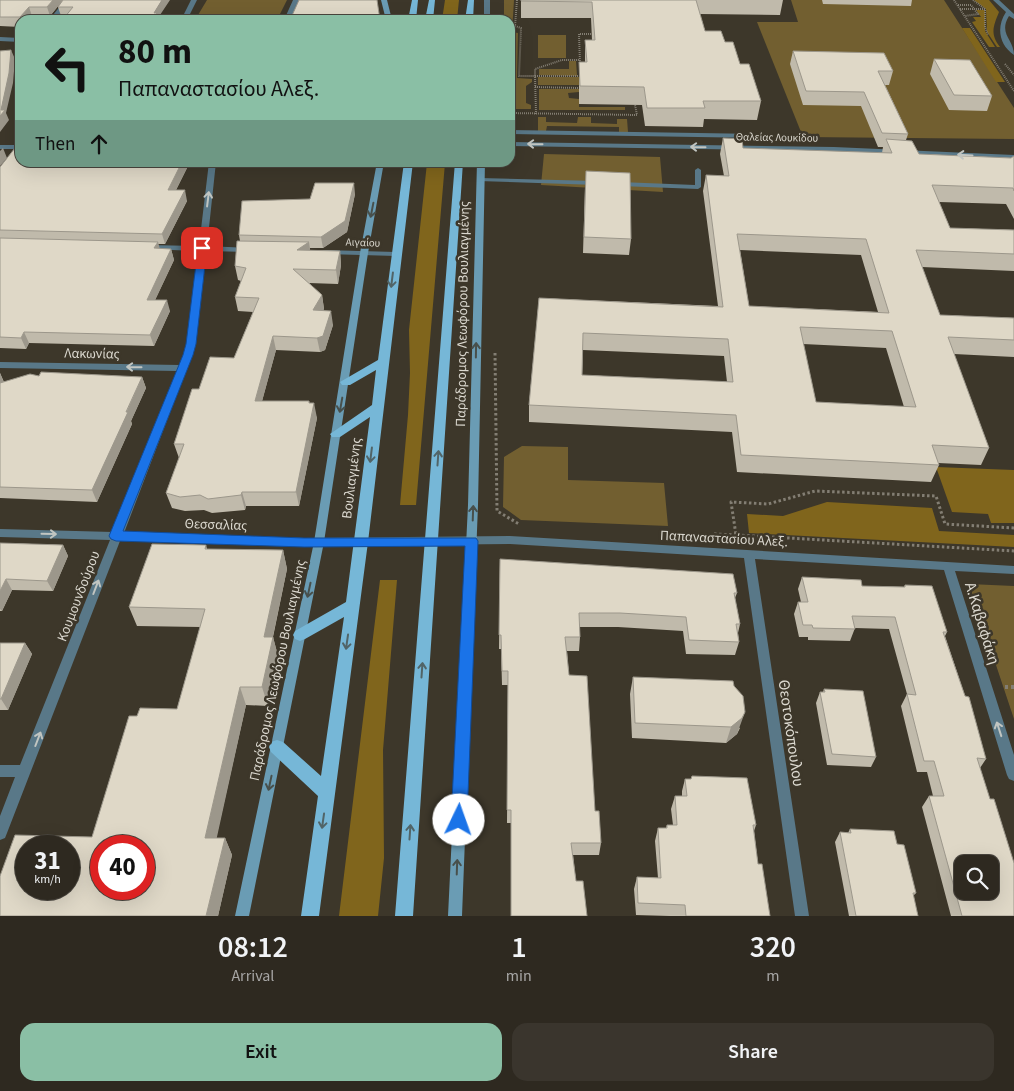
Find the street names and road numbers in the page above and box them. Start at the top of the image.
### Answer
street label: Θαλείας Λουκίδου [736,129,818,146]
street label: Παράδρομος Λεωφόρου Βουλιαγμένης [451,201,475,427]
street label: Αιγαίου [345,234,381,251]
street label: Λακωνίας [64,344,120,364]
street label: Βουλιαγμένης [337,436,367,520]
street label: Θεσσαλίας [184,514,248,536]
street label: Παπαναστασίου Αλεξ. [659,526,788,552]
street label: Κουμουνδούρου [52,548,105,645]
street label: Παράδρομος Λεωφόρου Βουλιαγμένης [245,558,311,783]
street label: Α.Καβαφάκη [959,579,1005,667]
street label: Θεοτοκόπουλου [773,678,809,788]

